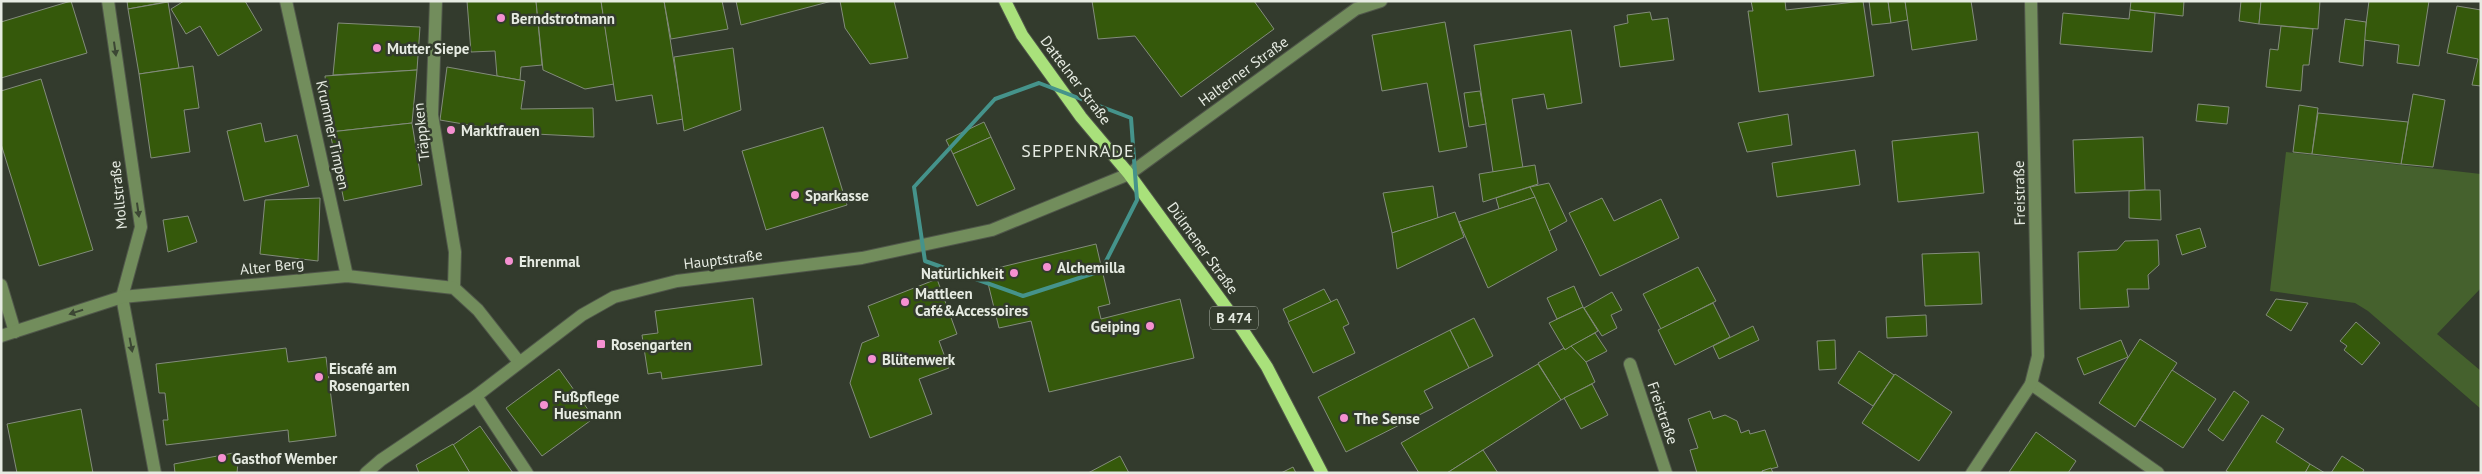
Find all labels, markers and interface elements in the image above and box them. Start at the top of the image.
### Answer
place label: Berndstrotmann [511,9,615,28]
marker: Berndstrotmann [495,12,507,24]
street label: Dattelner Straße [1036,32,1116,128]
street label: Halterner Straße [1194,32,1292,110]
place label: Mutter Siepe [387,39,470,58]
one-way arrow [111,42,119,58]
marker: Mutter Siepe [371,42,383,54]
street label: Krummer Timpen [312,79,354,191]
street label: Träppken [409,102,433,162]
place label: Marktfrauen [461,121,540,140]
marker: Marktfrauen [445,124,457,136]
district label: SEPPENRADE [1021,139,1135,162]
street label: Mollstraße [105,160,131,230]
street label: Freistraße [2009,160,2029,226]
place label: Sparkasse [805,186,869,205]
marker: Sparkasse [789,189,801,201]
street label: Dülmener Straße [1163,198,1243,298]
one-way arrow [135,203,143,219]
street label: Hauptstraße [683,245,763,273]
place label: Ehrenmal [519,252,581,271]
street label: Alter Berg [239,253,305,279]
marker: Ehrenmal [503,255,515,267]
place label: Alchemilla [1057,258,1125,277]
marker: Alchemilla [1041,261,1053,273]
place label: Natürlichkeit [921,264,1005,283]
marker: Natürlichkeit [1008,267,1020,279]
place label: Mattleen Café&Accessoires [915,284,1028,320]
marker: Mattleen Café&Accessoires [899,296,911,308]
road number: B 474 [1210,306,1258,330]
one-way arrow [68,309,83,317]
place label: Geiping [1091,317,1140,336]
marker: Geiping [1144,320,1156,332]
place label: Rosengarten [611,335,692,354]
one-way arrow [128,338,136,354]
marker: Rosengarten [595,338,607,350]
place label: Blütenwerk [882,350,956,369]
marker: Blütenwerk [866,353,878,365]
place label: Eiscafé am Rosengarten [329,359,410,395]
marker: Eiscafé am Rosengarten [313,371,325,383]
street label: Freistraße [1643,379,1683,447]
place label: Fußpflege Huesmann [554,387,622,423]
marker: Fußpflege Huesmann [538,399,550,411]
place label: The Sense [1354,409,1420,428]
marker: The Sense [1338,412,1350,424]
place label: Gasthof Wember [232,449,338,468]
marker: Gasthof Wember [216,452,228,464]

